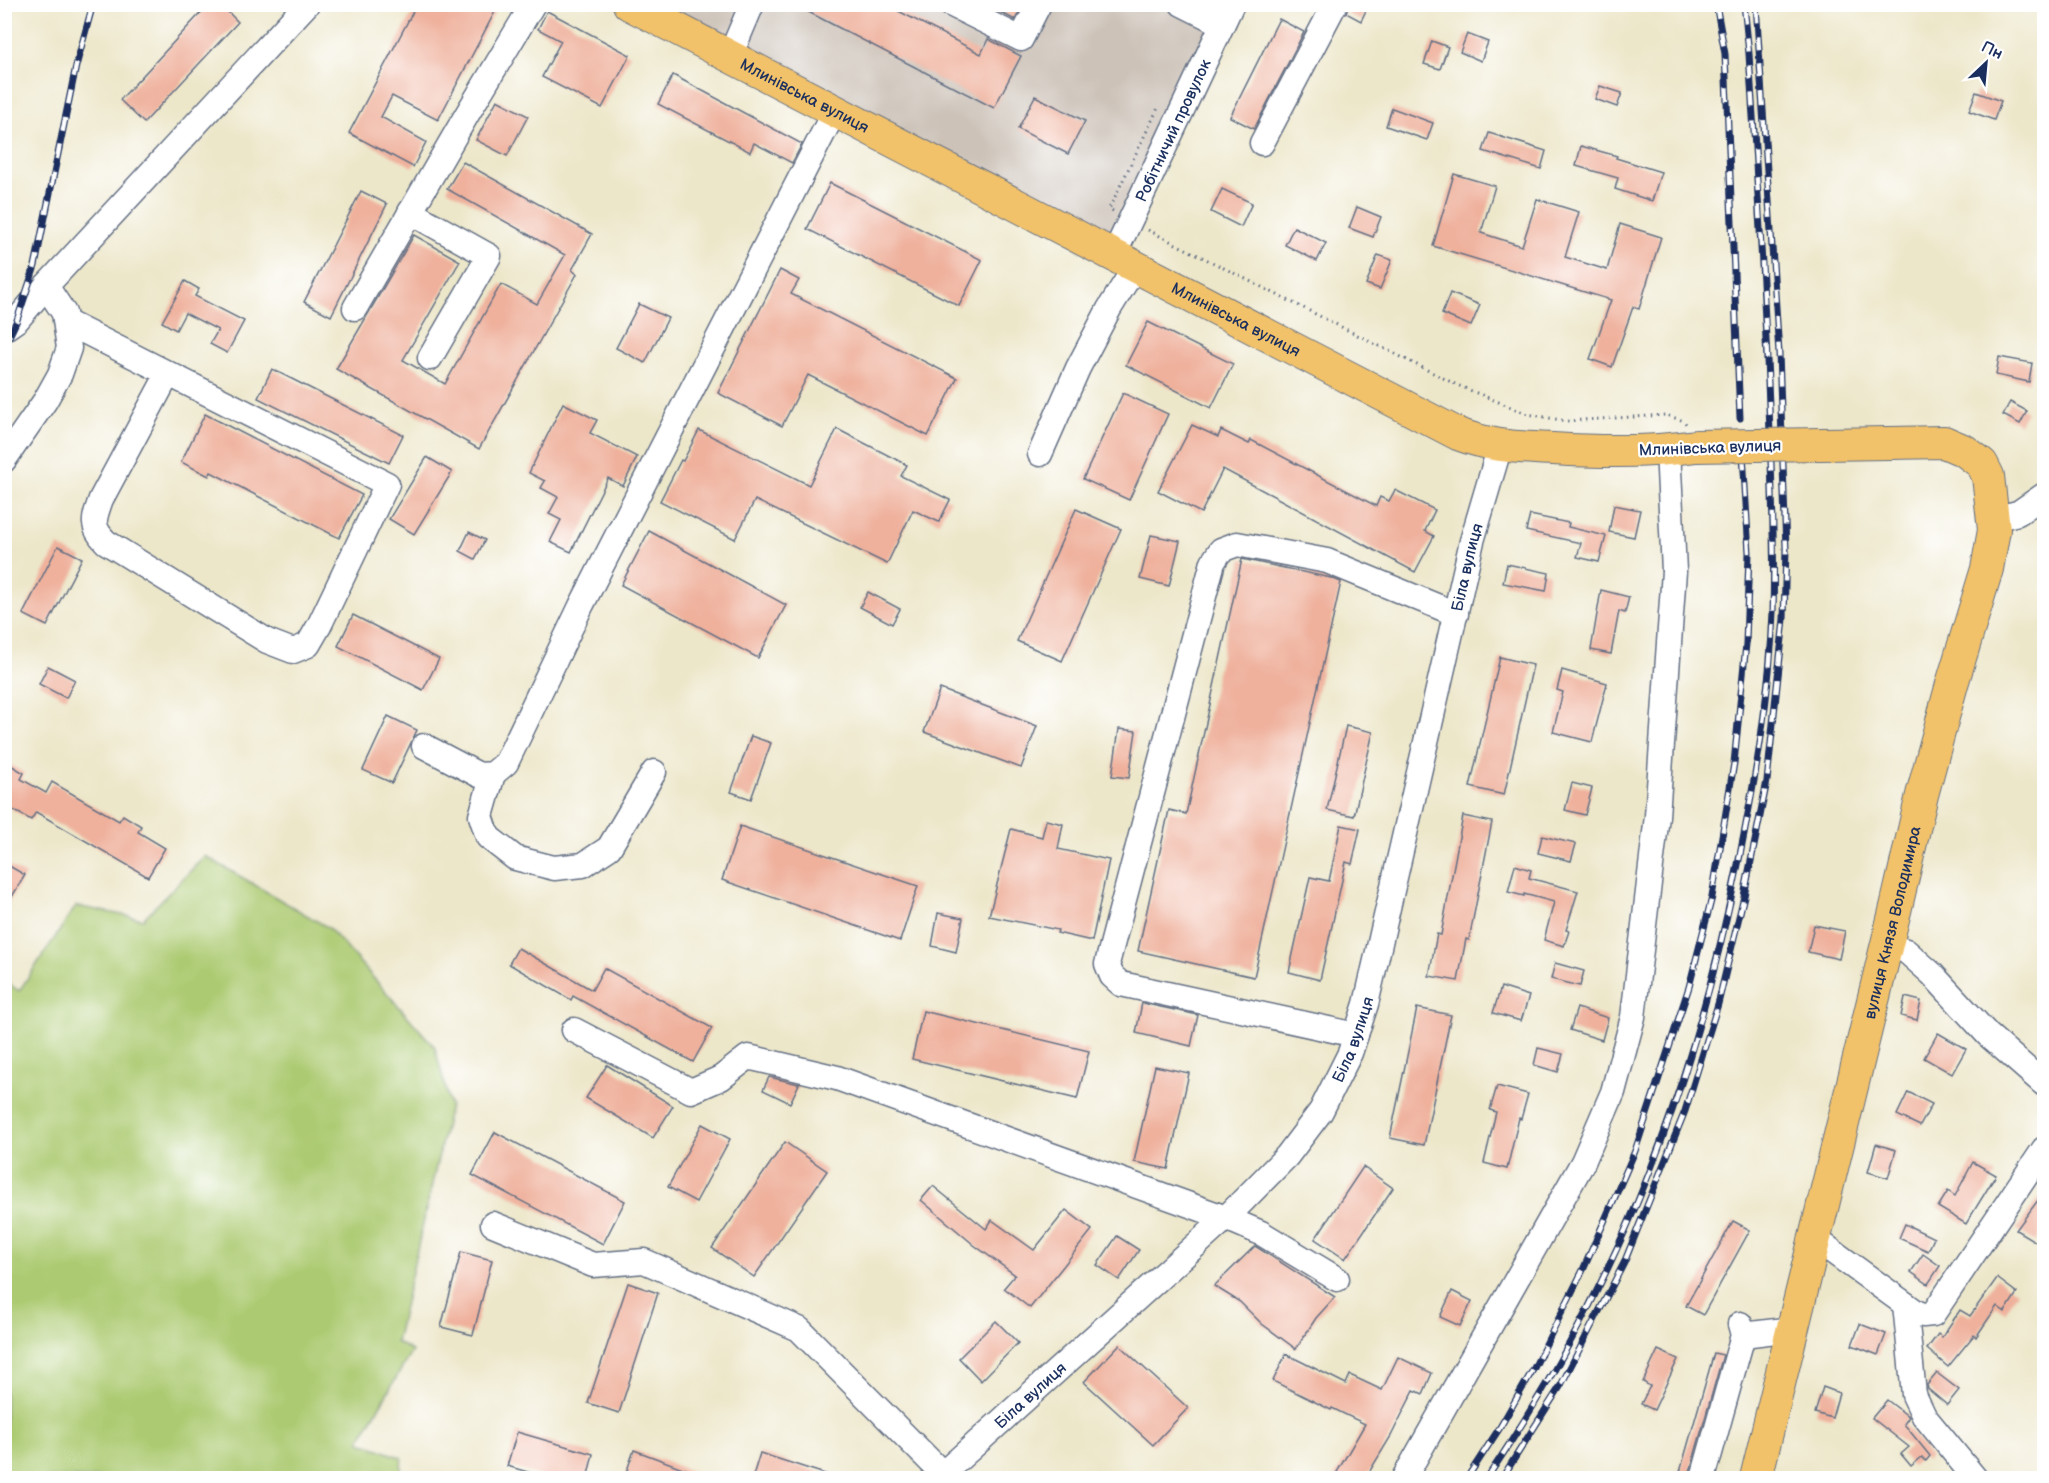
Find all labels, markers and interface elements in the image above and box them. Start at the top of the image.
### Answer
north arrow [1956,33,2016,93]
text: Пн [1978,38,2006,64]
street label: Млинівська вулиця [736,55,872,138]
street label: Робітничий провулок [1132,56,1216,205]
street label: Млинівська вулиця [1168,279,1303,362]
street label: Млинівська вулиця [1638,437,1782,460]
street label: Біла вулиця [1448,521,1488,613]
street label: вулиця Князя Володимира [1861,824,1926,1021]
street label: Біла вулиця [1329,995,1378,1086]
street label: Біла вулиця [991,1359,1071,1433]

